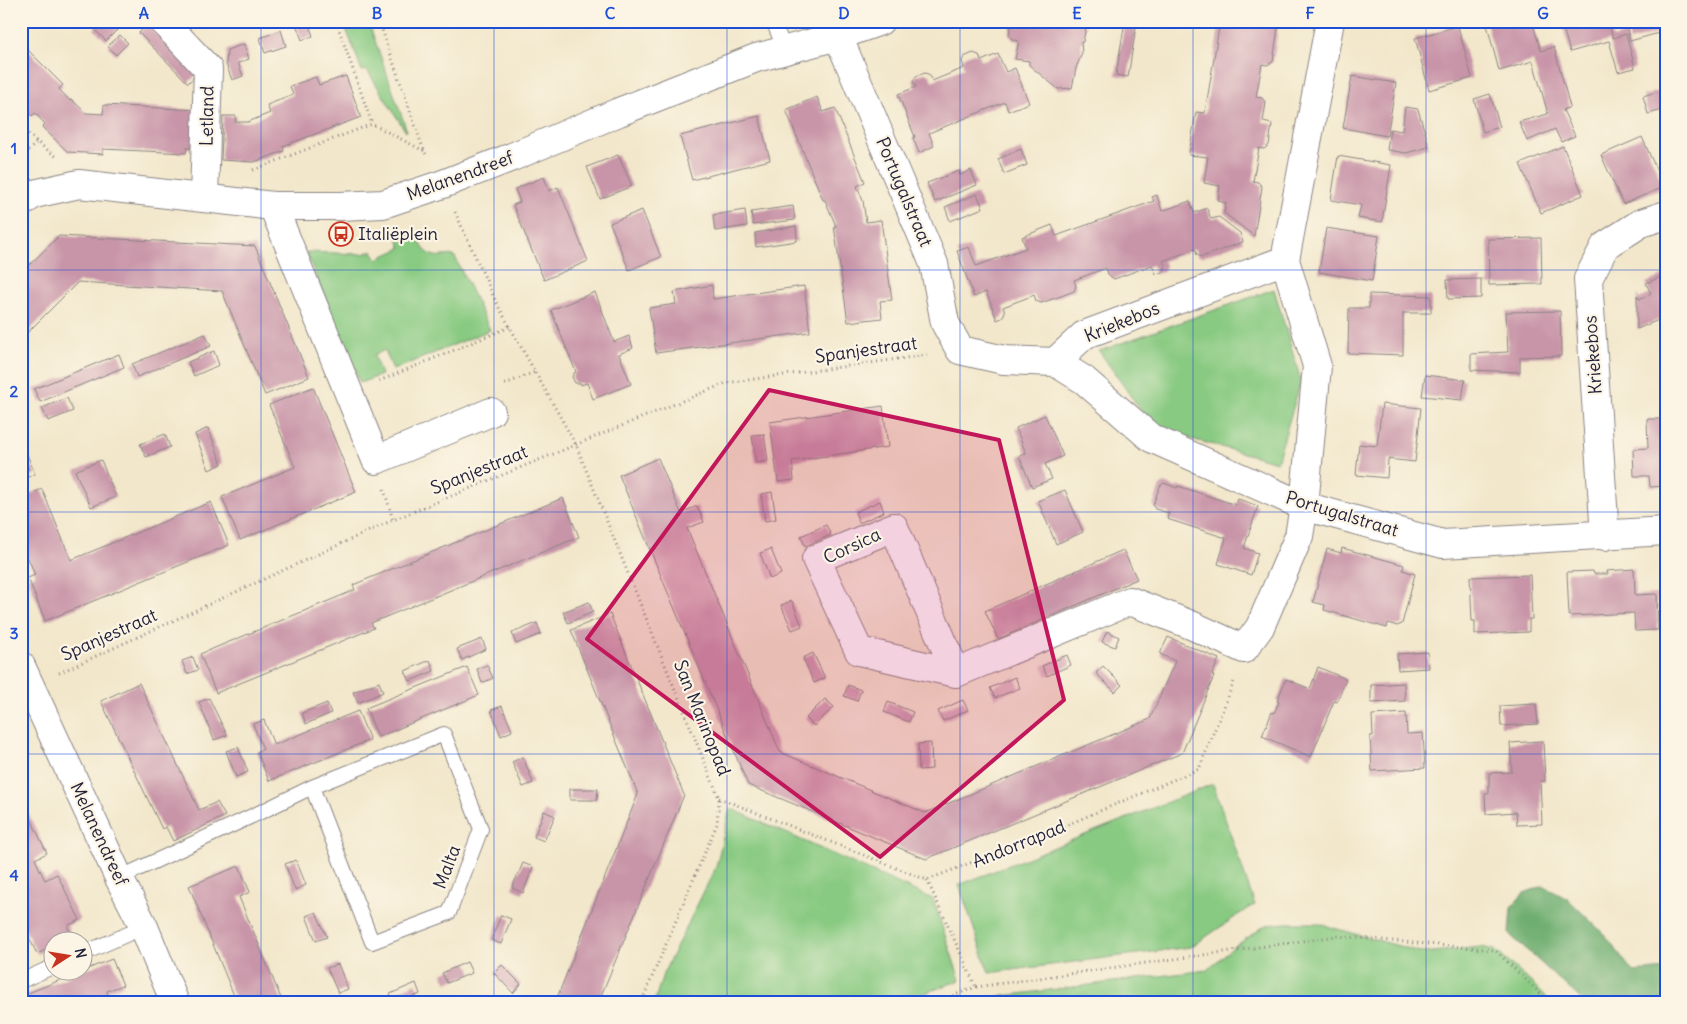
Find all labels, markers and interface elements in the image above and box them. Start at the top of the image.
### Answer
text: A [139,3,149,23]
text: B [372,3,383,23]
text: C [605,3,616,23]
text: D [838,3,850,23]
text: E [1072,3,1082,23]
text: F [1305,3,1315,23]
text: G [1537,3,1549,23]
street label: Letland [194,85,219,146]
street label: Portugalstraat [871,134,938,250]
text: 1 [11,138,17,158]
street label: Melanendreef [403,145,517,205]
bus stop icon: Italiëplein [328,221,354,247]
place label: Italiëplein [358,222,438,245]
street label: Kriekebos [1081,296,1163,347]
street label: Kriekebos [1578,315,1607,395]
street label: Spanjestraat [814,331,918,368]
text: 2 [10,381,19,401]
street label: Spanjestraat [427,440,531,499]
street label: Portugalstraat [1283,485,1401,542]
street label: Corsica [819,522,884,569]
street label: Spanjestraat [57,603,160,666]
text: 3 [9,623,19,643]
street label: San Marinopad [669,657,736,779]
street label: Melanendreef [65,778,134,890]
street label: Andorrapad [969,814,1069,873]
street label: Malta [428,842,465,892]
text: 4 [9,865,19,885]
north arrow [42,932,92,982]
text: N [71,947,91,960]

